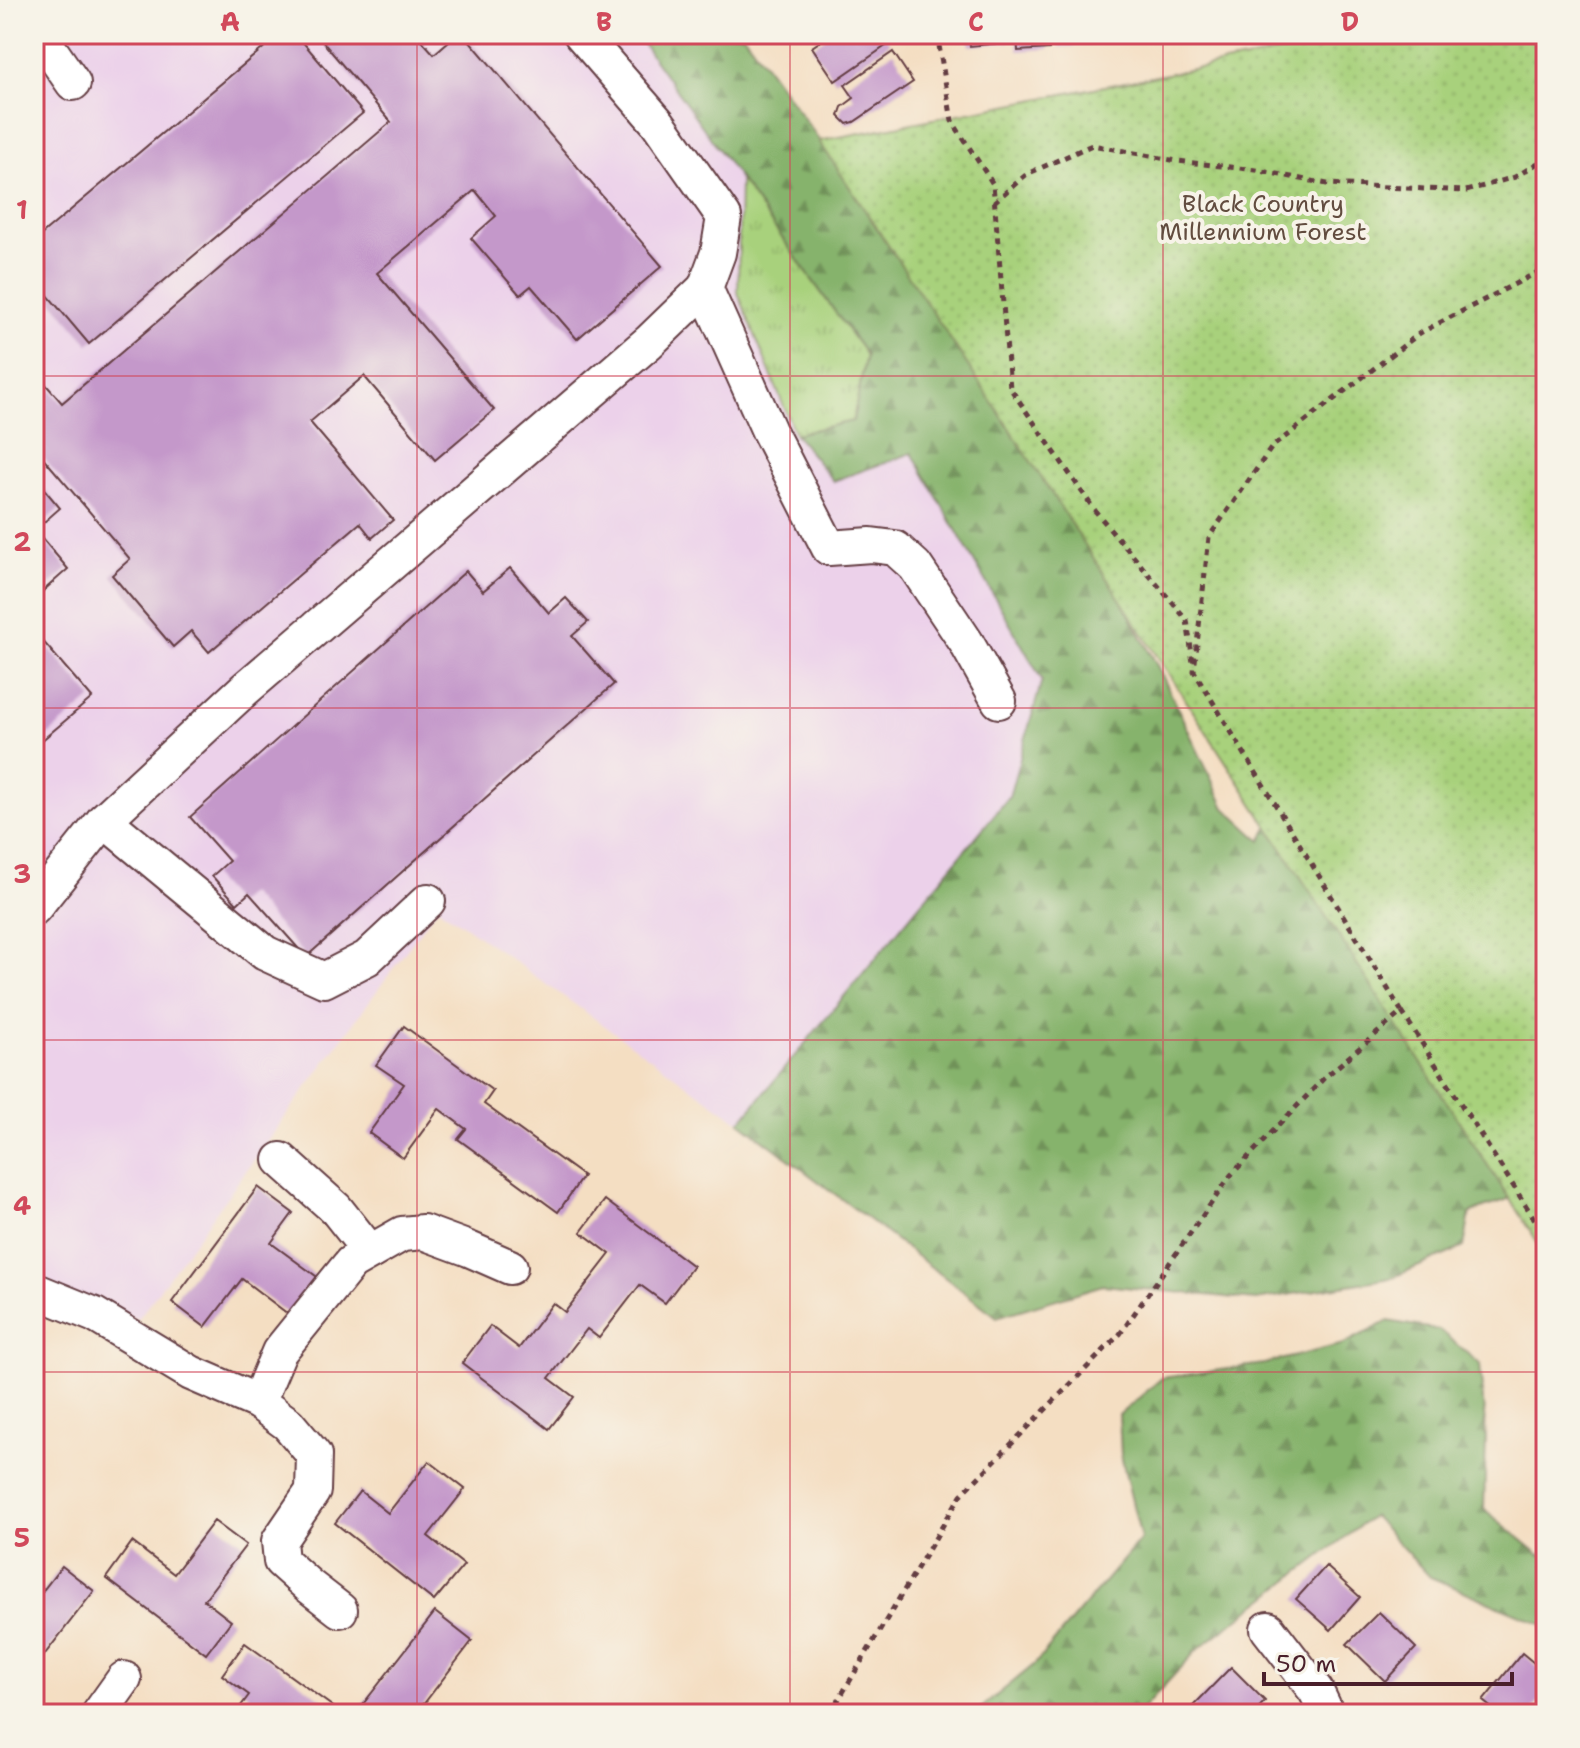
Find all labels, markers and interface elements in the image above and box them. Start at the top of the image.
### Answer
text: A [220,4,240,39]
text: B [596,4,612,39]
text: C [968,4,984,39]
text: D [1341,4,1359,39]
park label: Black Country Millennium Forest [1159,188,1367,248]
text: 1 [16,192,28,227]
text: 2 [13,524,31,559]
text: 3 [13,856,31,891]
text: 4 [13,1188,31,1223]
text: 5 [14,1520,30,1555]
scale bar [1264,1636,1512,1686]
text: 50 m [1276,1648,1336,1680]

